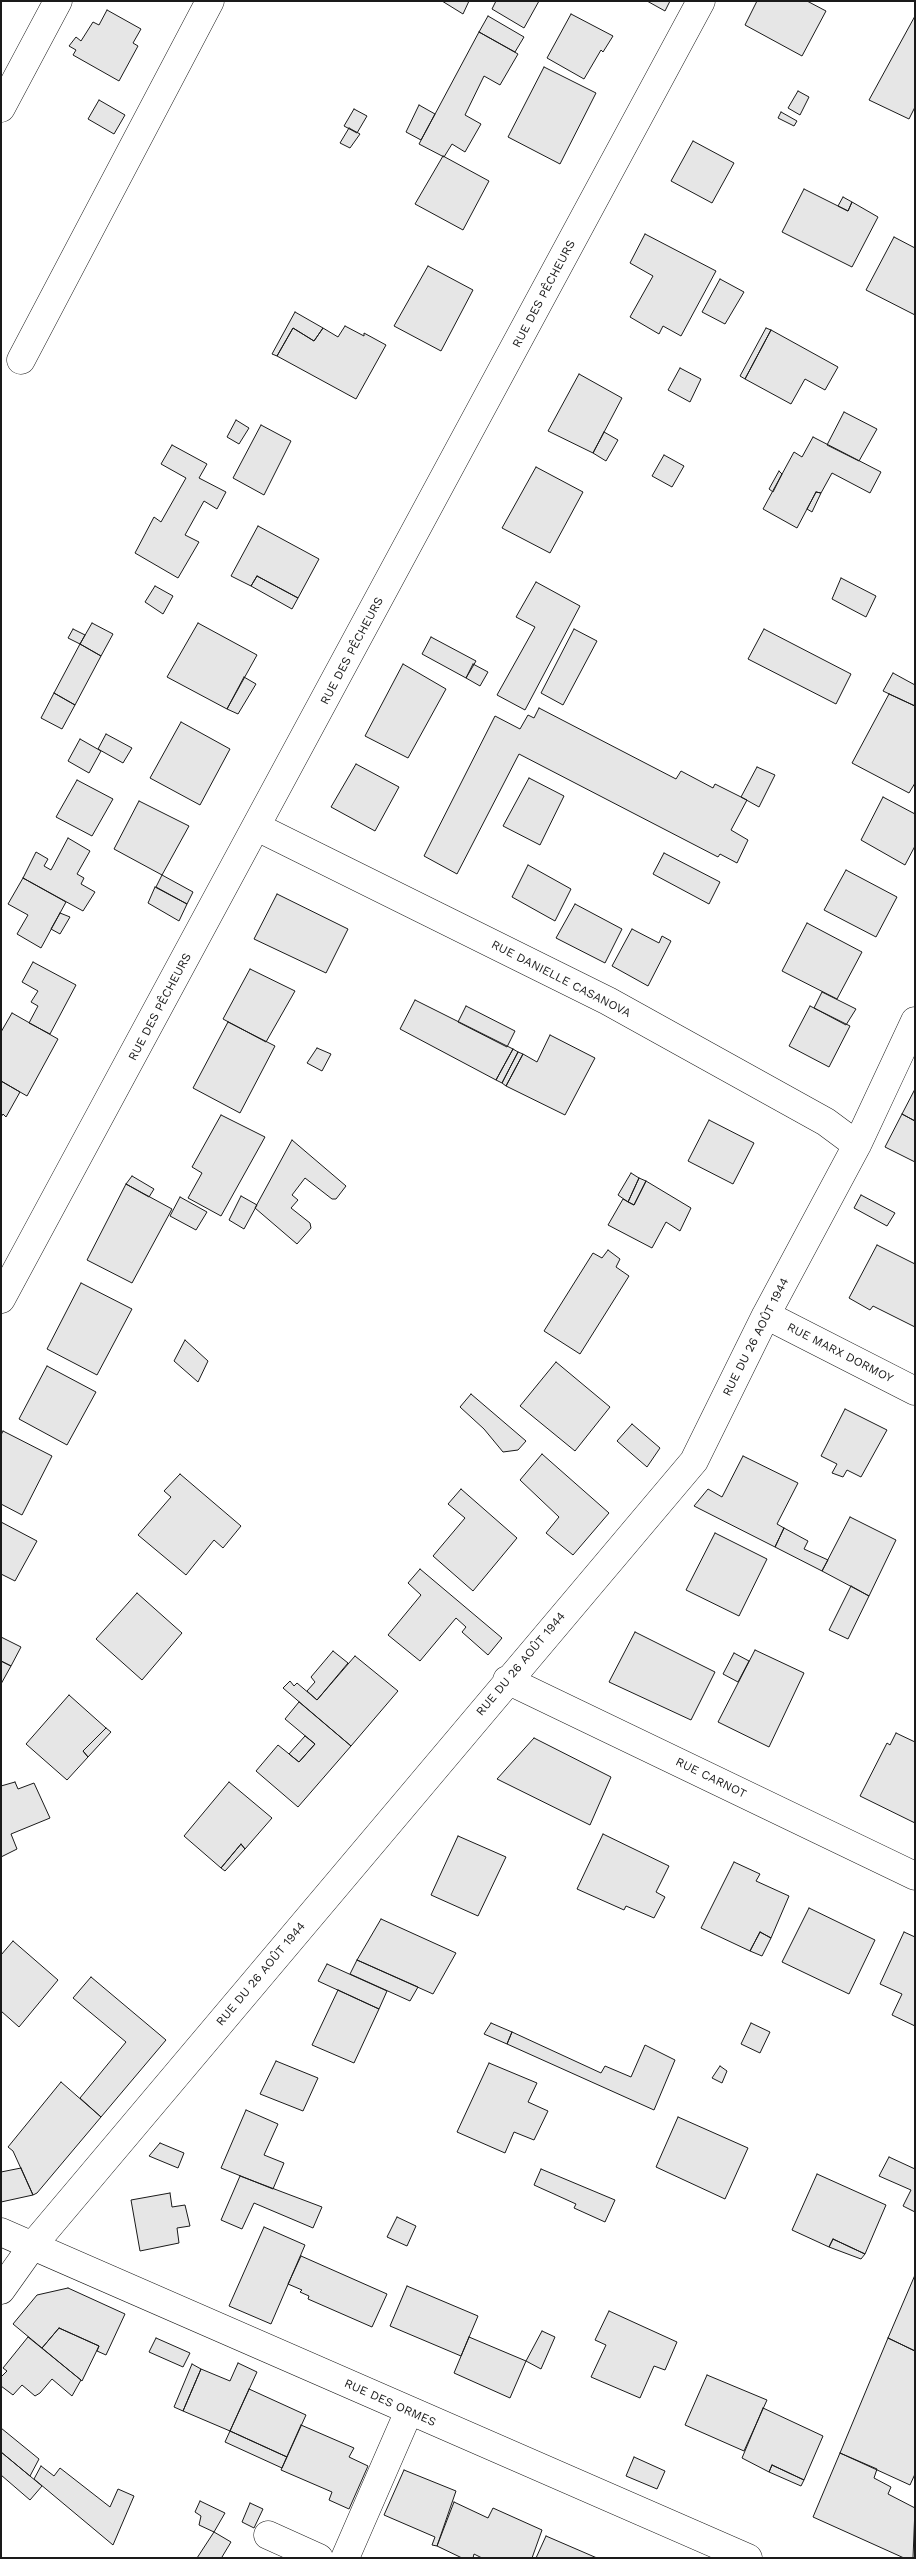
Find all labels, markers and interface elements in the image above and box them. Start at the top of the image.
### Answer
street label: RUE DES PÊCHEURS [509,238,579,350]
street label: RUE DES PÊCHEURS [317,595,387,707]
street label: RUE DANIELLE CASANOVA [489,937,633,1021]
street label: RUE DES PÊCHEURS [125,951,195,1063]
street label: RUE DU 26 AOÛT 1944 [720,1275,792,1399]
street label: RUE MARX DORMOY [785,1320,895,1386]
street label: RUE DU 26 AOÛT 1944 [473,1609,569,1719]
street label: RUE CARNOT [673,1755,749,1801]
street label: RUE DU 26 AOÛT 1944 [213,1919,309,2029]
street label: RUE DES ORMES [342,2376,438,2430]

